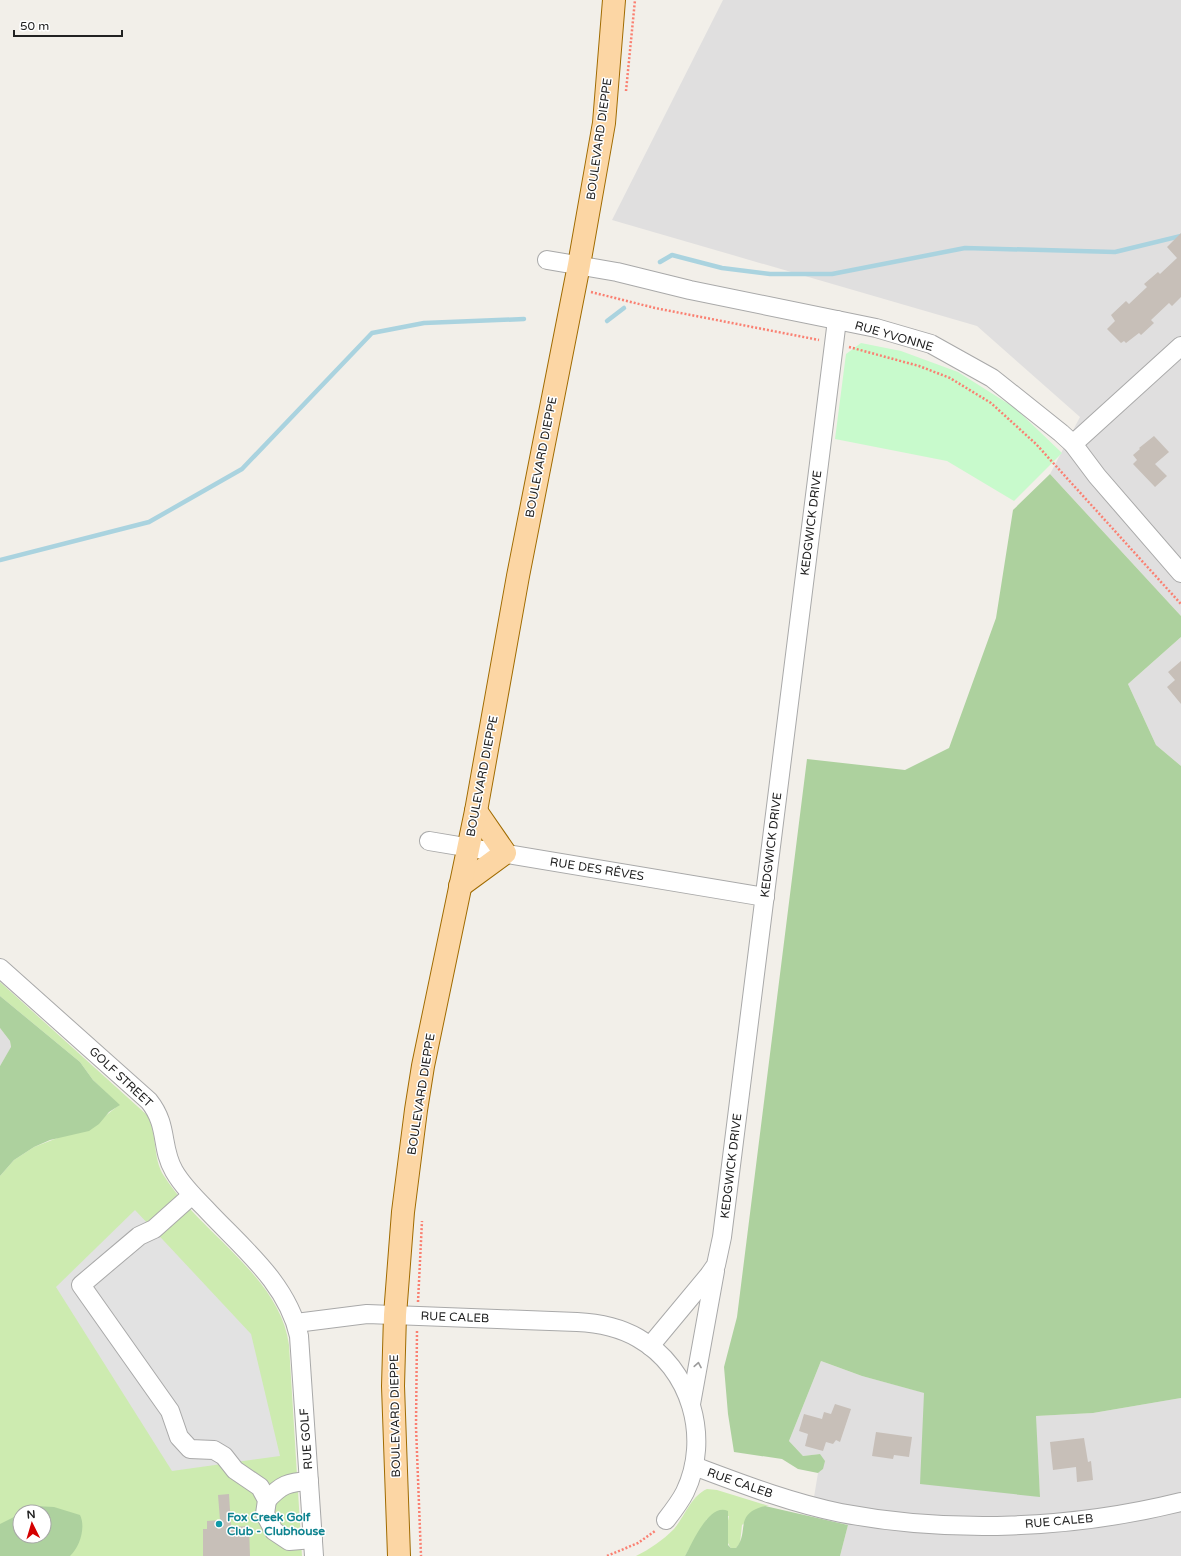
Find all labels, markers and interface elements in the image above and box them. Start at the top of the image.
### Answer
scale bar [14,12,122,38]
text: 50 m [20,19,49,33]
street label: BOULEVARD DIEPPE [584,77,615,201]
street label: RUE YVONNE [853,318,935,354]
street label: BOULEVARD DIEPPE [522,395,560,519]
street label: KEDGWICK DRIVE [798,469,824,576]
street label: BOULEVARD DIEPPE [463,714,501,838]
street label: KEDGWICK DRIVE [758,791,784,898]
street label: RUE DES RÊVES [549,855,645,883]
street label: BOULEVARD DIEPPE [404,1032,438,1156]
street label: GOLF STREET [86,1044,156,1110]
street label: KEDGWICK DRIVE [718,1112,744,1219]
street label: RUE CALEB [420,1309,490,1325]
street label: BOULEVARD DIEPPE [387,1354,403,1478]
one-way arrow [693,1362,702,1368]
street label: RUE GOLF [297,1408,315,1470]
street label: RUE CALEB [705,1465,775,1501]
north arrow [12,1504,52,1544]
text: N [26,1508,36,1521]
place label: Fox Creek Golf Club - Clubhouse [227,1510,325,1538]
street label: RUE CALEB [1024,1511,1094,1531]
marker: Fox Creek Golf Club - Clubhouse [214,1519,224,1529]

